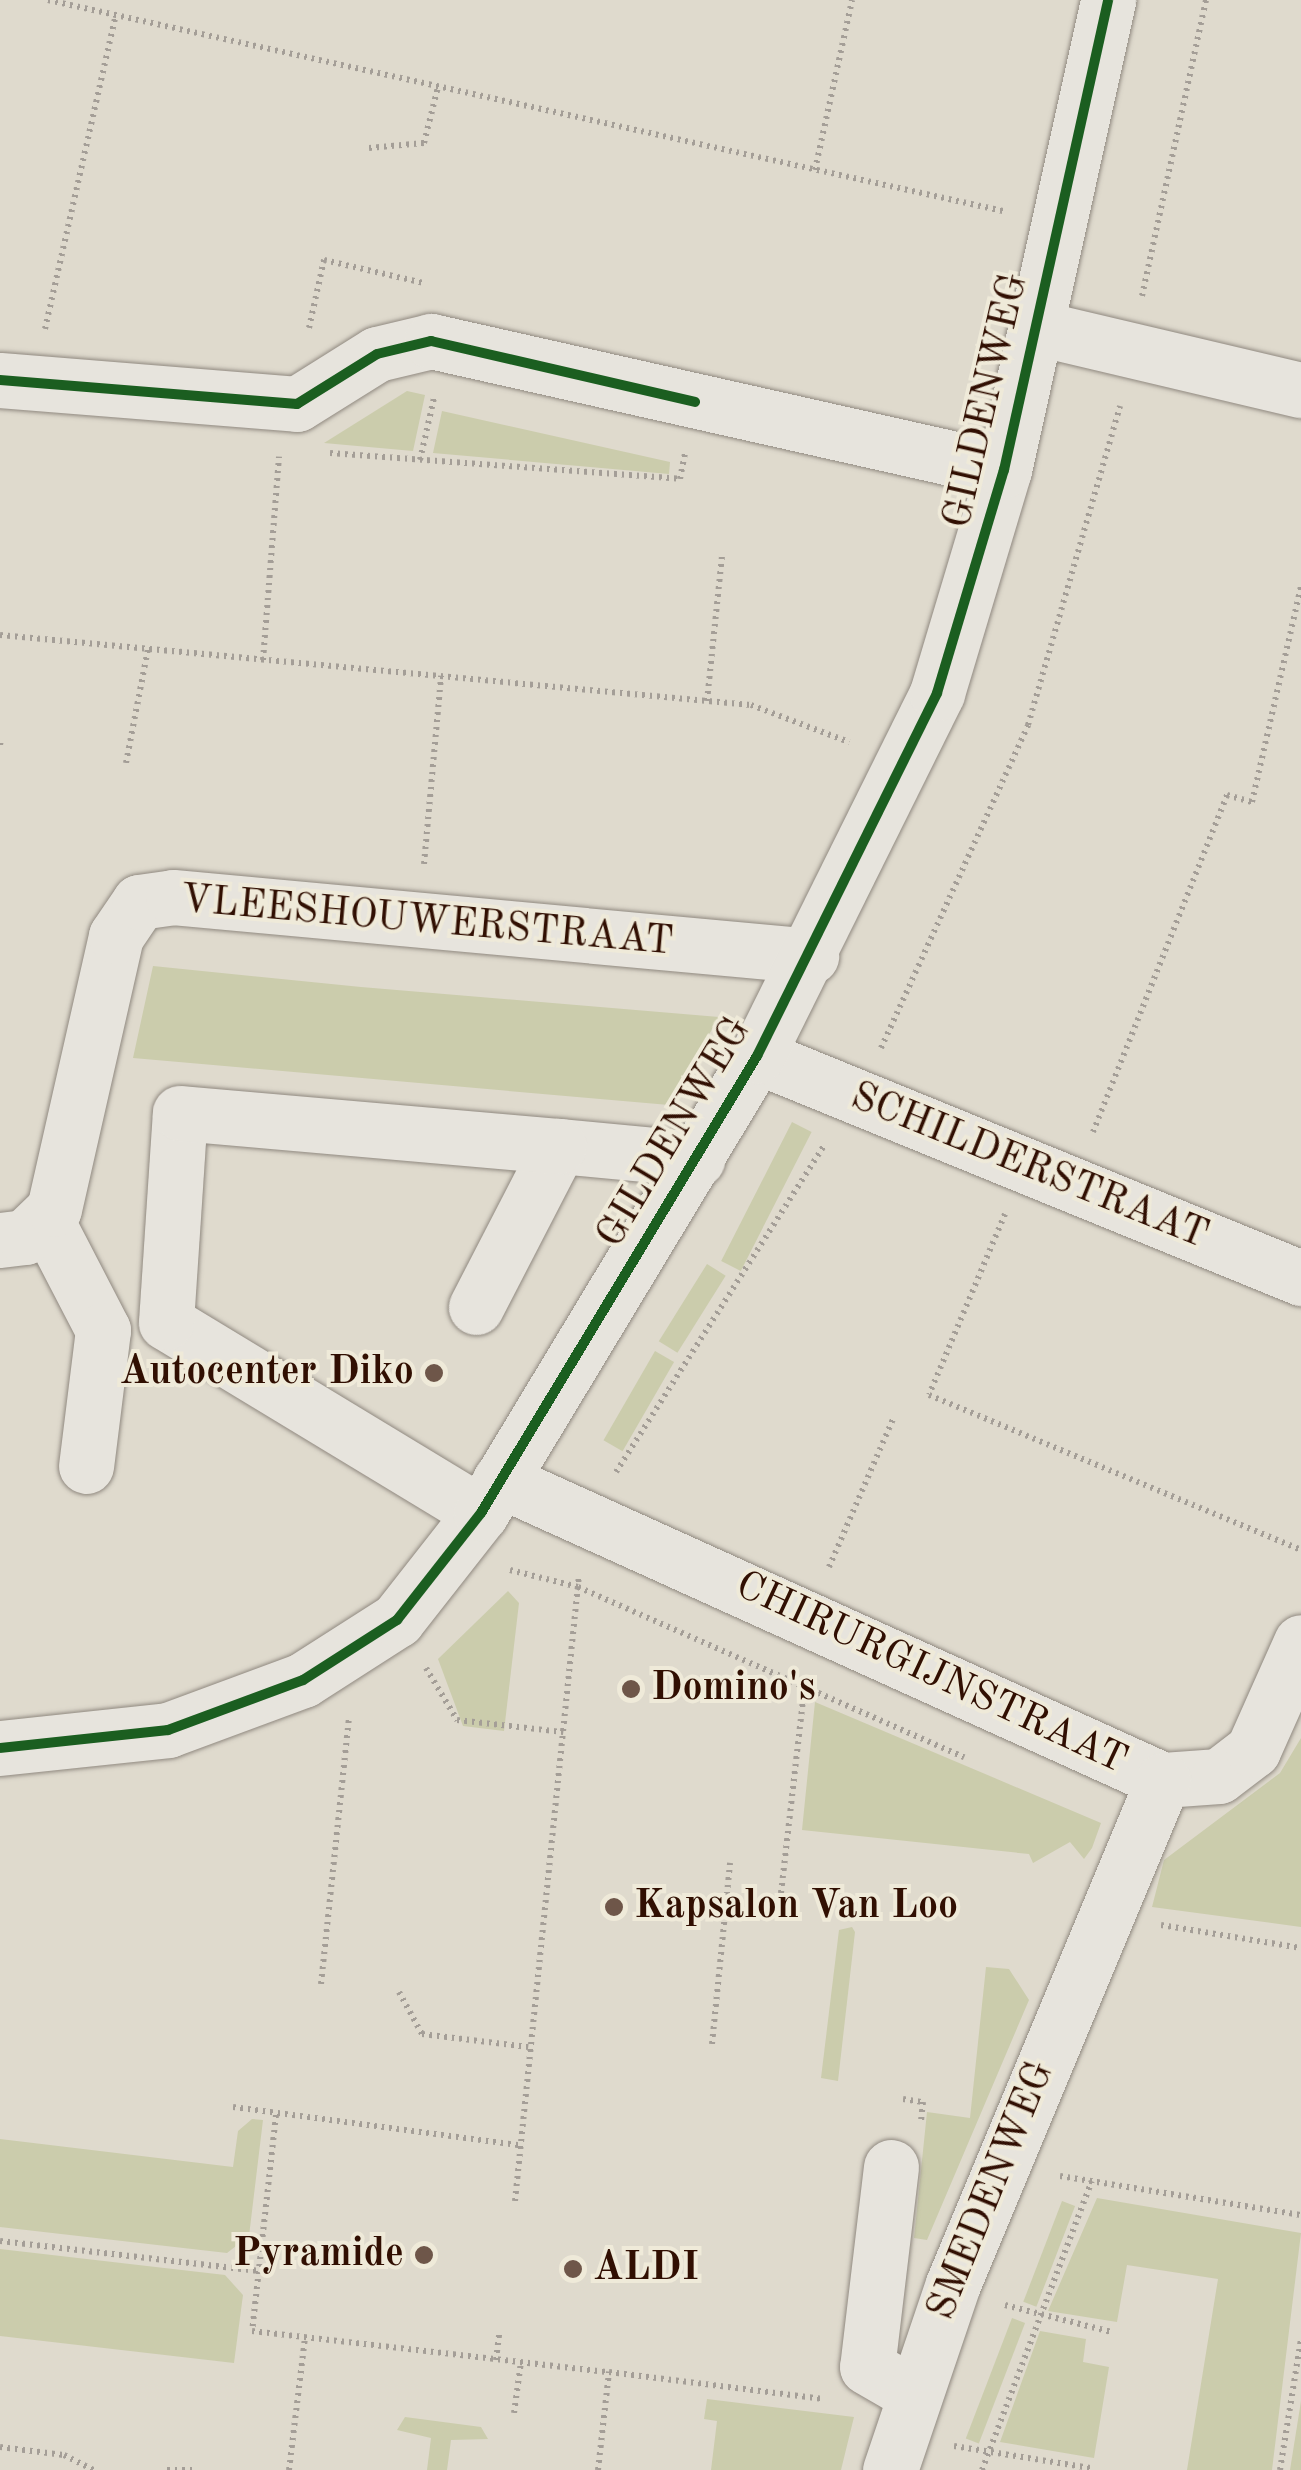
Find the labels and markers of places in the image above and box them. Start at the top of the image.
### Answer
place label: Autocenter Diko [119,1349,414,1397]
marker: Autocenter Diko [423,1362,445,1384]
place label: Domino's [651,1665,816,1713]
marker: Domino's [620,1678,642,1700]
place label: Kapsalon Van Loo [634,1883,958,1931]
marker: Kapsalon Van Loo [603,1896,625,1918]
place label: Pyramide [233,2231,404,2279]
marker: Pyramide [413,2244,435,2266]
place label: ALDI [593,2245,699,2293]
marker: ALDI [562,2258,584,2280]

